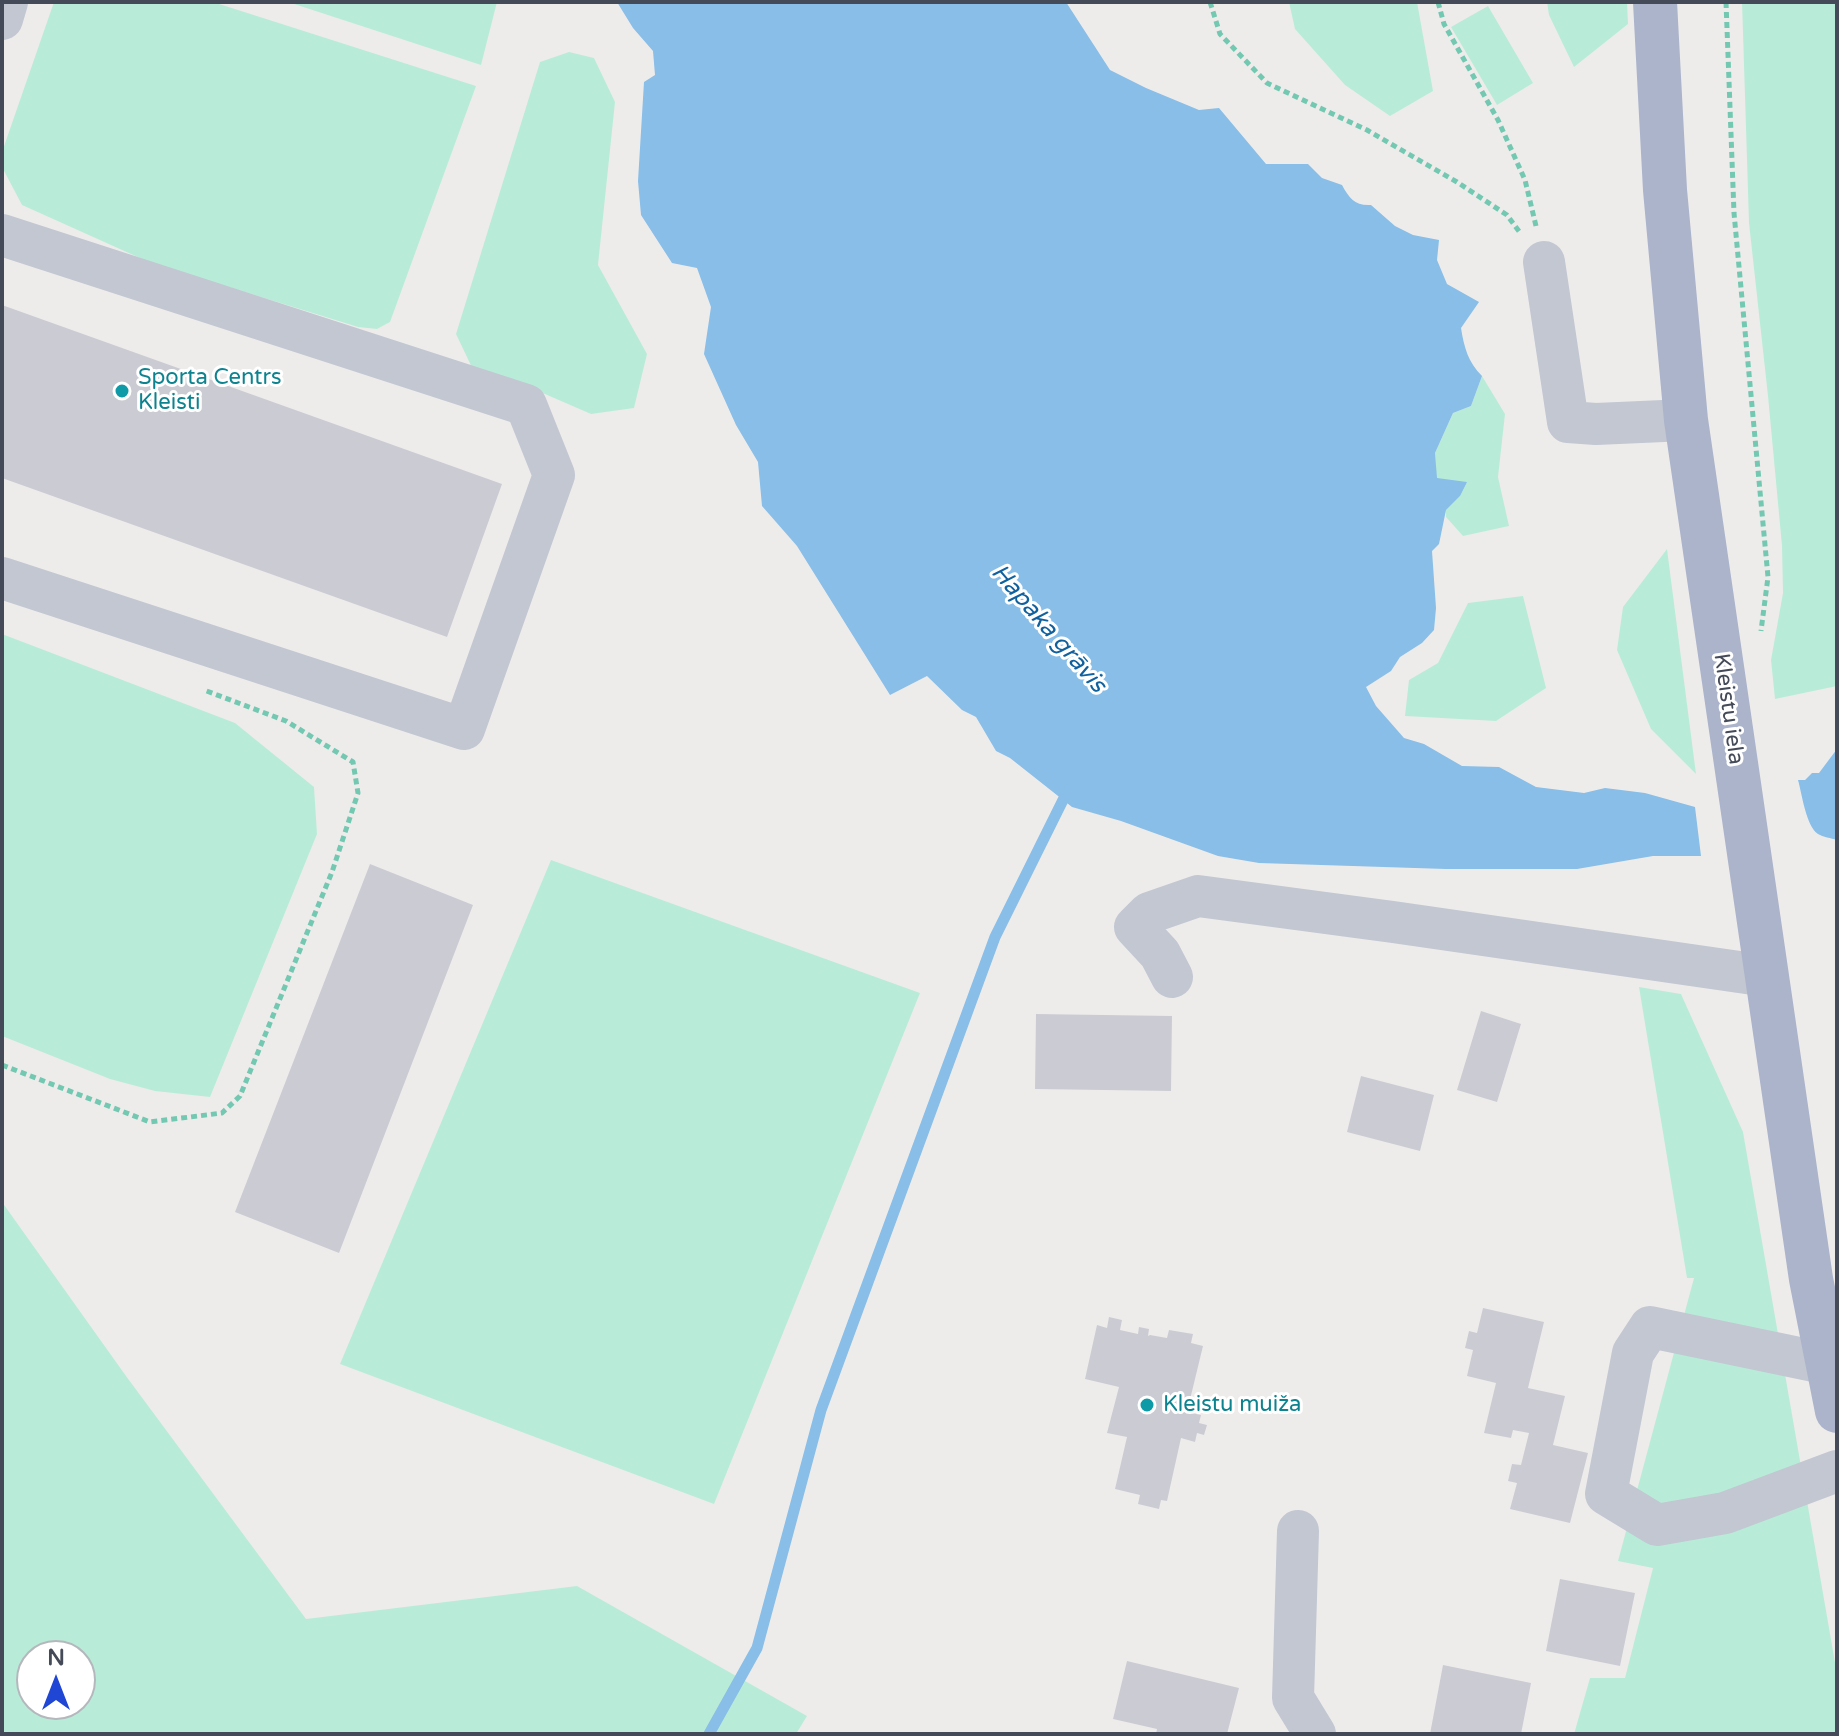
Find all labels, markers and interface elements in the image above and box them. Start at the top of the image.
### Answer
place label: Sporta Centrs Kleisti [138,365,281,416]
marker: Sporta Centrs Kleisti [113,382,131,400]
water label: Hapaka grāvis [984,559,1112,699]
street label: Kleistu iela [1707,652,1749,766]
place label: Kleistu muiža [1163,1392,1301,1418]
marker: Kleistu muiža [1138,1396,1156,1414]
north arrow [16,1640,96,1720]
text: N [47,1645,65,1671]

